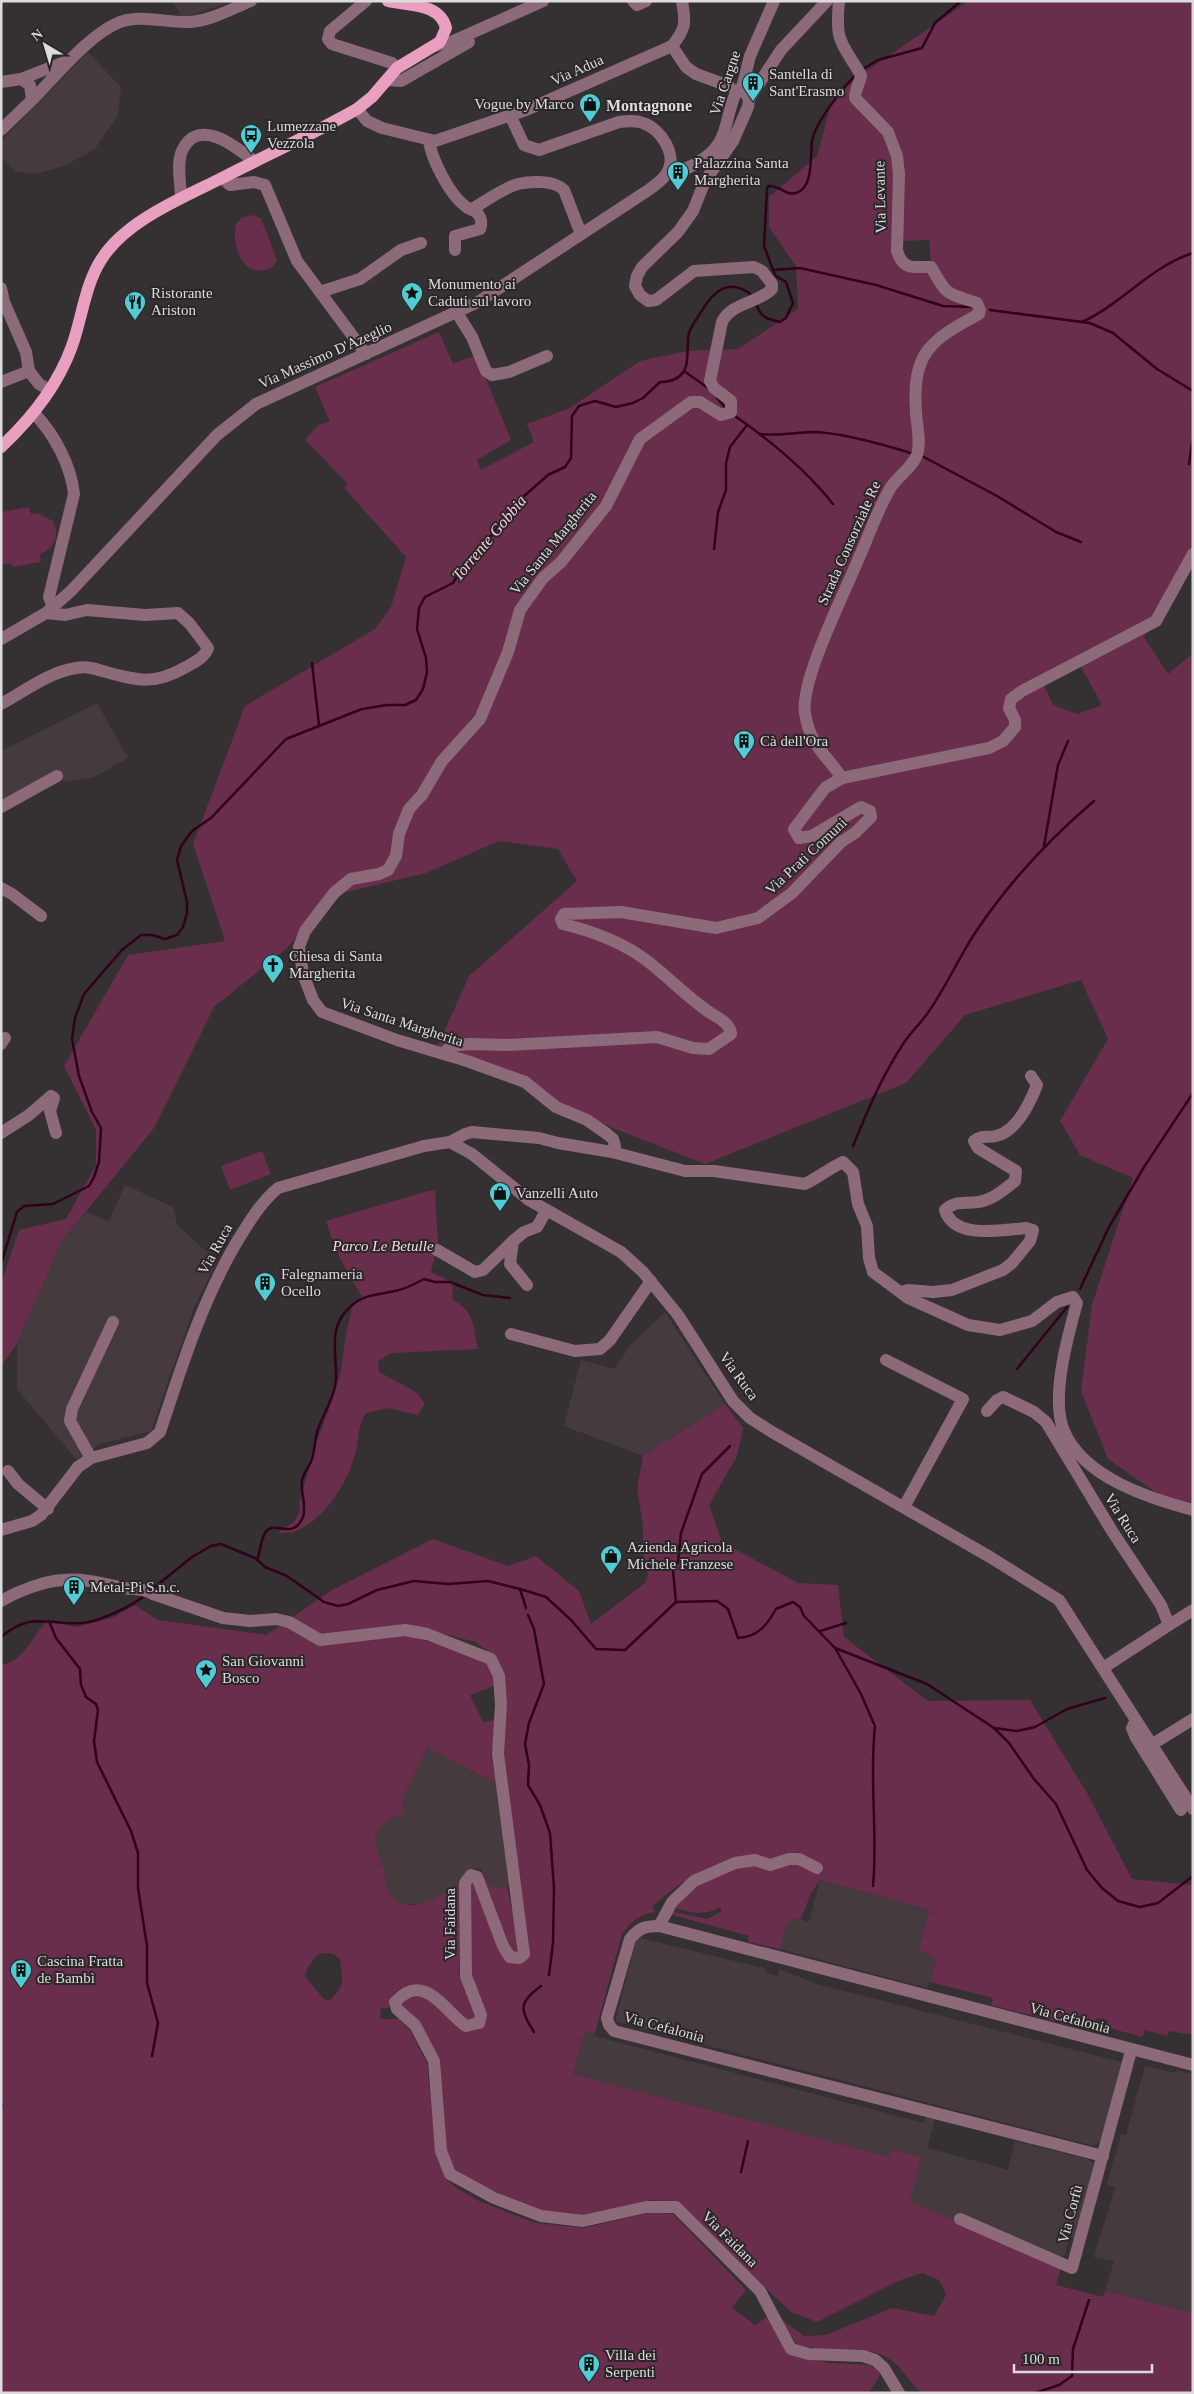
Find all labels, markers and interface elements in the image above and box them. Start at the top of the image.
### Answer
north arrow [20,20,70,70]
text: N [29,26,46,44]
street label: Via Cargne [706,48,744,118]
street label: Via Adua [548,51,606,89]
place label: Santella di Sant'Erasmo [769,66,844,99]
building icon: Santella di Sant'Erasmo [741,71,765,102]
shop icon: Vogue by Marco [578,92,602,123]
place label: Vogue by Marco [474,96,574,112]
district label: Montagnone [606,97,692,115]
place label: Lumezzane Vezzola [267,118,336,151]
bus stop icon: Lumezzane Vezzola [239,123,263,154]
place label: Palazzina Santa Margherita [694,155,789,188]
building icon: Palazzina Santa Margherita [666,160,690,191]
street label: Via Levante [871,160,889,234]
place label: Monumento ai Caduti sul lavoro [428,276,531,309]
place icon: Monumento ai Caduti sul lavoro [400,281,424,312]
place label: Ristorante Ariston [151,285,213,318]
restaurant icon: Ristorante Ariston [123,290,147,321]
street label: Via Massimo D'Azeglio [256,318,394,392]
street label: Strada Consorziale Re [814,478,884,608]
street label: Via Santa Margherita [507,488,600,598]
water label: Torrente Gobbia [448,492,530,584]
building icon: Cà dell'Ora [732,729,756,760]
place label: Cà dell'Ora [760,733,828,749]
street label: Via Prati Comuni [762,814,850,898]
place label: Chiesa di Santa Margherita [289,948,383,981]
church icon: Chiesa di Santa Margherita [261,953,285,984]
street label: Via Santa Margherita [339,995,466,1049]
shop icon: Vanzelli Auto [488,1181,512,1212]
place label: Vanzelli Auto [516,1185,598,1201]
street label: Via Ruca [195,1221,236,1277]
park label: Parco Le Betulle [331,1238,434,1254]
place label: Falegnameria Ocello [281,1266,363,1299]
building icon: Falegnameria Ocello [253,1271,277,1302]
street label: Via Ruca [716,1349,762,1403]
street label: Via Ruca [1102,1490,1145,1546]
place label: Azienda Agricola Michele Franzese [627,1539,734,1572]
shop icon: Azienda Agricola Michele Franzese [599,1544,623,1575]
building icon: Metal-Pi S.n.c. [62,1575,86,1606]
place label: Metal-Pi S.n.c. [90,1579,180,1595]
place label: San Giovanni Bosco [222,1653,304,1686]
place icon: San Giovanni Bosco [194,1658,218,1689]
street label: Via Faidana [442,1888,458,1960]
place label: Cascina Fratta de Bambì [37,1953,124,1986]
building icon: Cascina Fratta de Bambì [9,1958,33,1989]
street label: Via Cefalonia [1028,2000,1112,2037]
street label: Via Cefalonia [622,2009,706,2046]
street label: Via Corfù [1055,2183,1086,2245]
street label: Via Faidana [699,2208,761,2270]
scale bar [1014,2342,1152,2374]
place label: Villa dei Serpenti [605,2347,656,2380]
text: 100 m [1022,2351,1060,2367]
building icon: Villa dei Serpenti [577,2352,601,2383]

